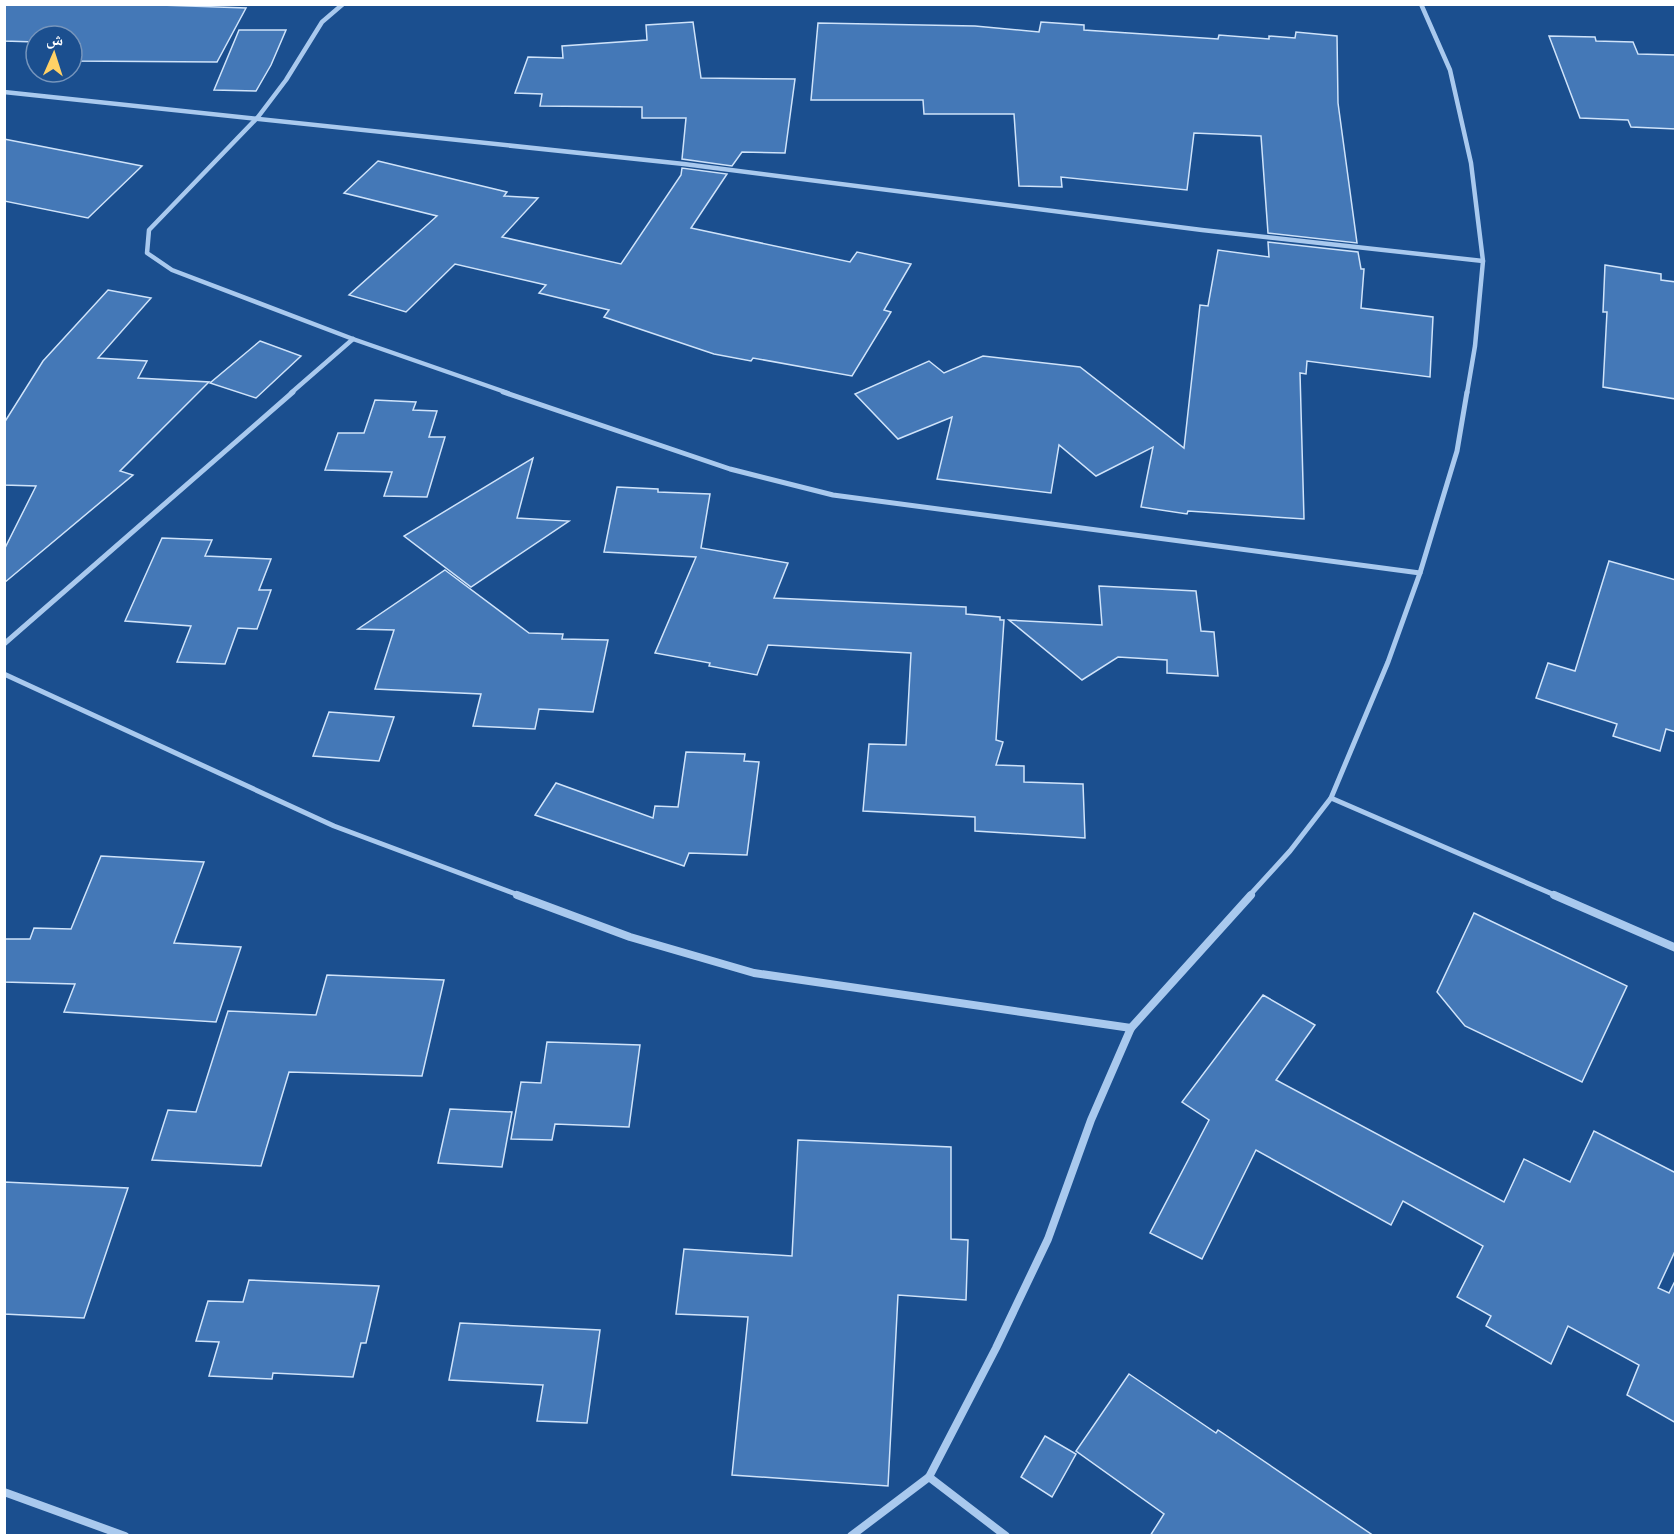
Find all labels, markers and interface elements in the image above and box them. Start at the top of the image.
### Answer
north arrow [24,24,84,84]
text: ش [46,30,64,49]

